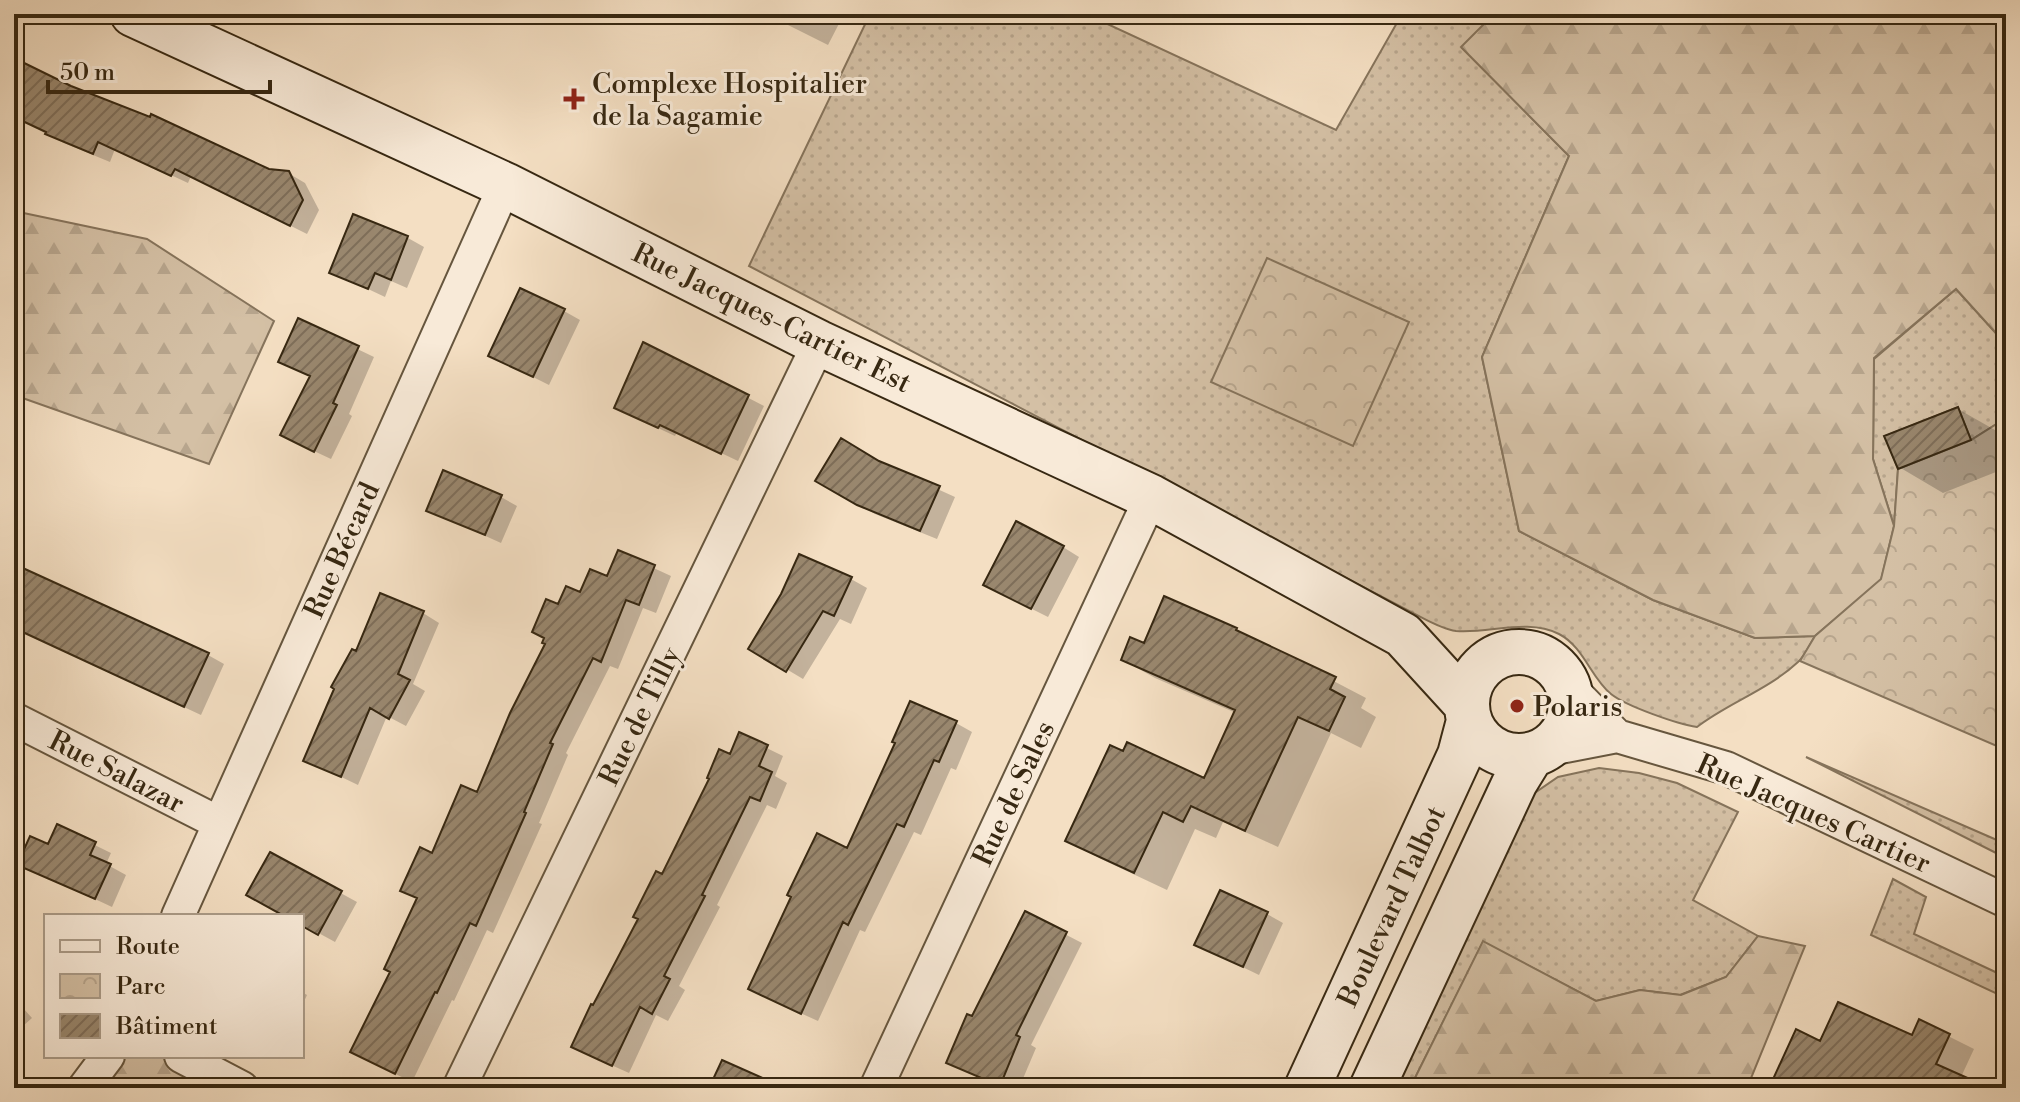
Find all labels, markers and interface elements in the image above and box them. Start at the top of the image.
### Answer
scale bar [48,44,270,94]
text: 50 m [60,58,115,88]
place label: Complexe Hospitalier de la Sagamie [592,67,867,134]
marker: Complexe Hospitalier de la Sagamie [563,88,585,110]
street label: Rue Jacques-Cartier Est [626,236,917,401]
street label: Rue Bécard [297,477,388,624]
street label: Rue de Tilly [592,641,689,792]
place label: Polaris [1533,690,1623,725]
marker: Polaris [1508,697,1526,715]
street label: Rue de Sales [966,716,1063,872]
street label: Rue Salazar [43,723,190,821]
street label: Rue Jacques Cartier [1691,747,1936,882]
street label: Boulevard Talbot [1330,801,1454,1013]
legend [44,914,304,1058]
text: Route [116,932,180,962]
text: Parc [116,972,166,1002]
text: Bâtiment [115,1012,218,1042]

